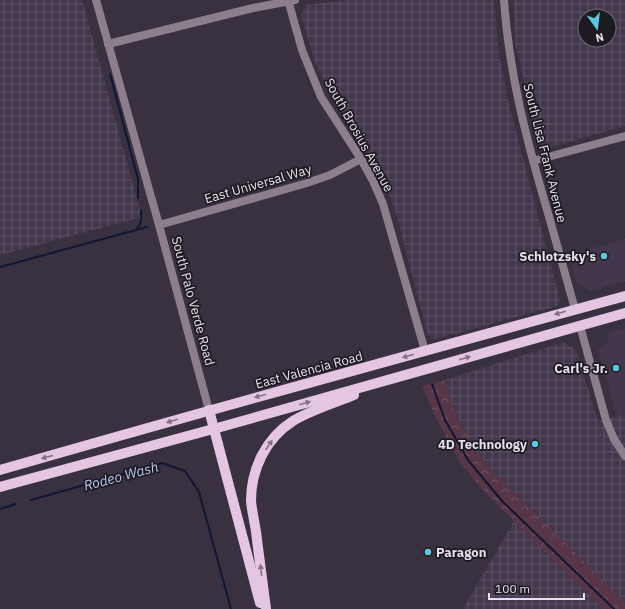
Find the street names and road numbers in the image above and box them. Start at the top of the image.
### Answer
street label: South Brosius Avenue [321,75,397,195]
street label: South Lisa Frank Avenue [519,82,571,224]
street label: East Universal Way [202,160,314,207]
street label: South Palo Verde Road [168,235,218,367]
street label: East Valencia Road [253,347,365,393]

